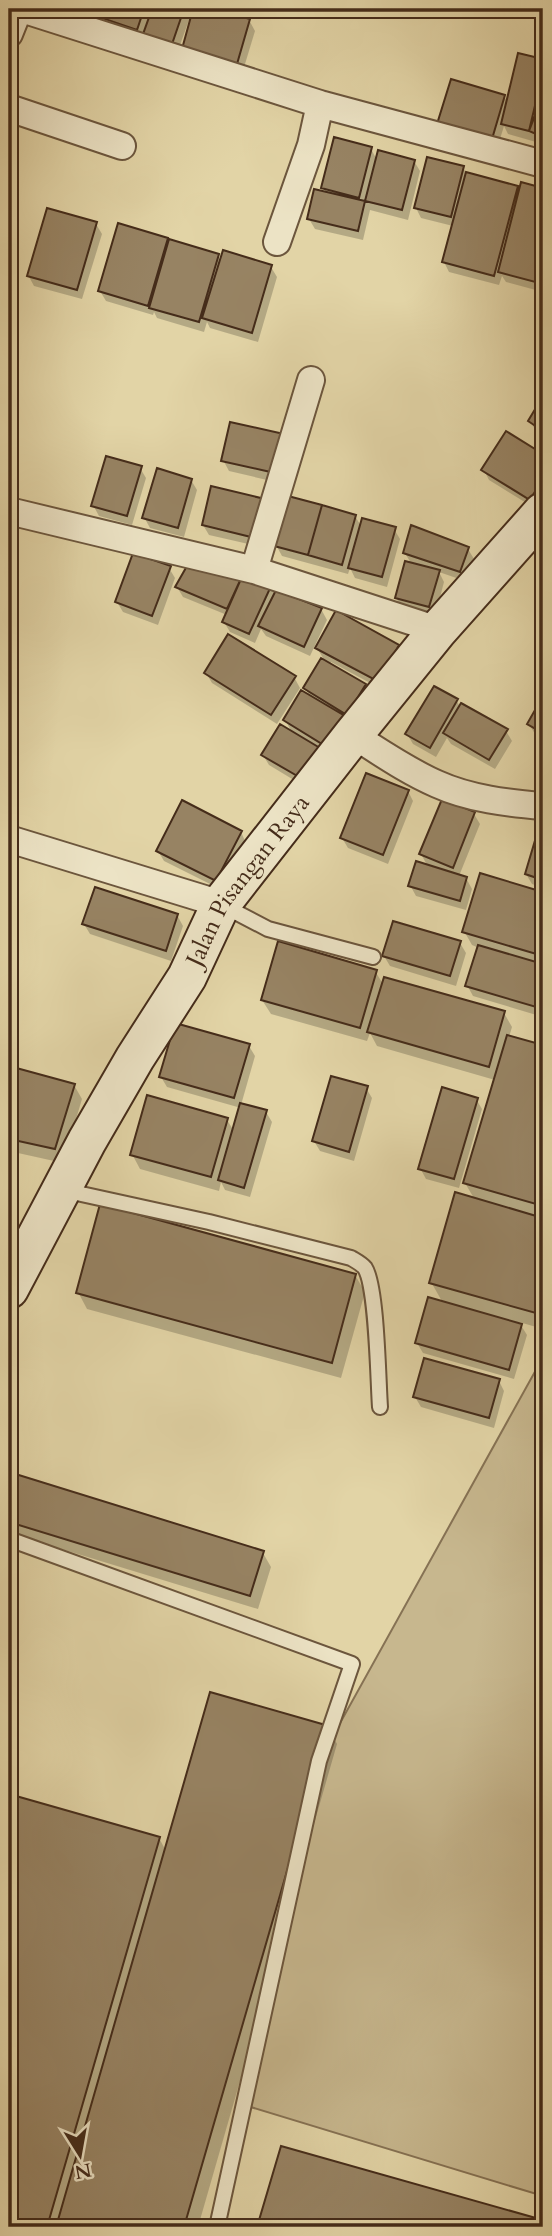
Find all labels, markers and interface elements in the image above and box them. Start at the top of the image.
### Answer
street label: Jalan Pisangan Raya [177,787,318,975]
north arrow [46,2120,116,2190]
text: N [72,2156,94,2185]

